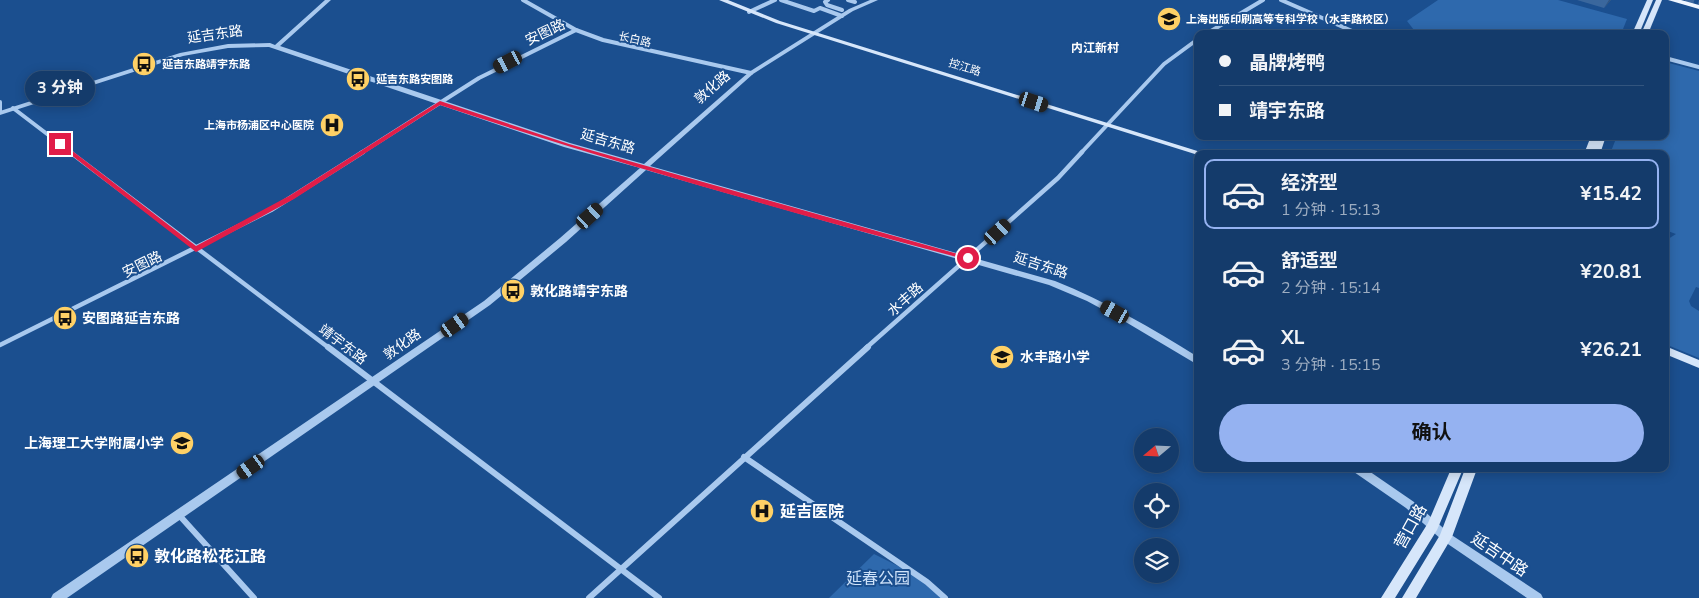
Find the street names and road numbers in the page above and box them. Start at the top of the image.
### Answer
street label: 安图路 [522,15,568,50]
street label: 延吉东路 [186,21,244,48]
street label: 长白路 [617,28,653,51]
street label: 控江路 [947,55,983,79]
street label: 敦化路 [690,66,734,108]
street label: 延吉东路 [578,125,637,158]
street label: 安图路 [119,247,165,282]
street label: 延吉东路 [1011,248,1070,283]
street label: 水丰路 [883,278,927,320]
street label: 靖宇东路 [315,320,371,369]
street label: 敦化路 [380,325,425,364]
street label: 营口路 [1390,500,1432,553]
street label: 延吉中路 [1467,528,1532,582]

